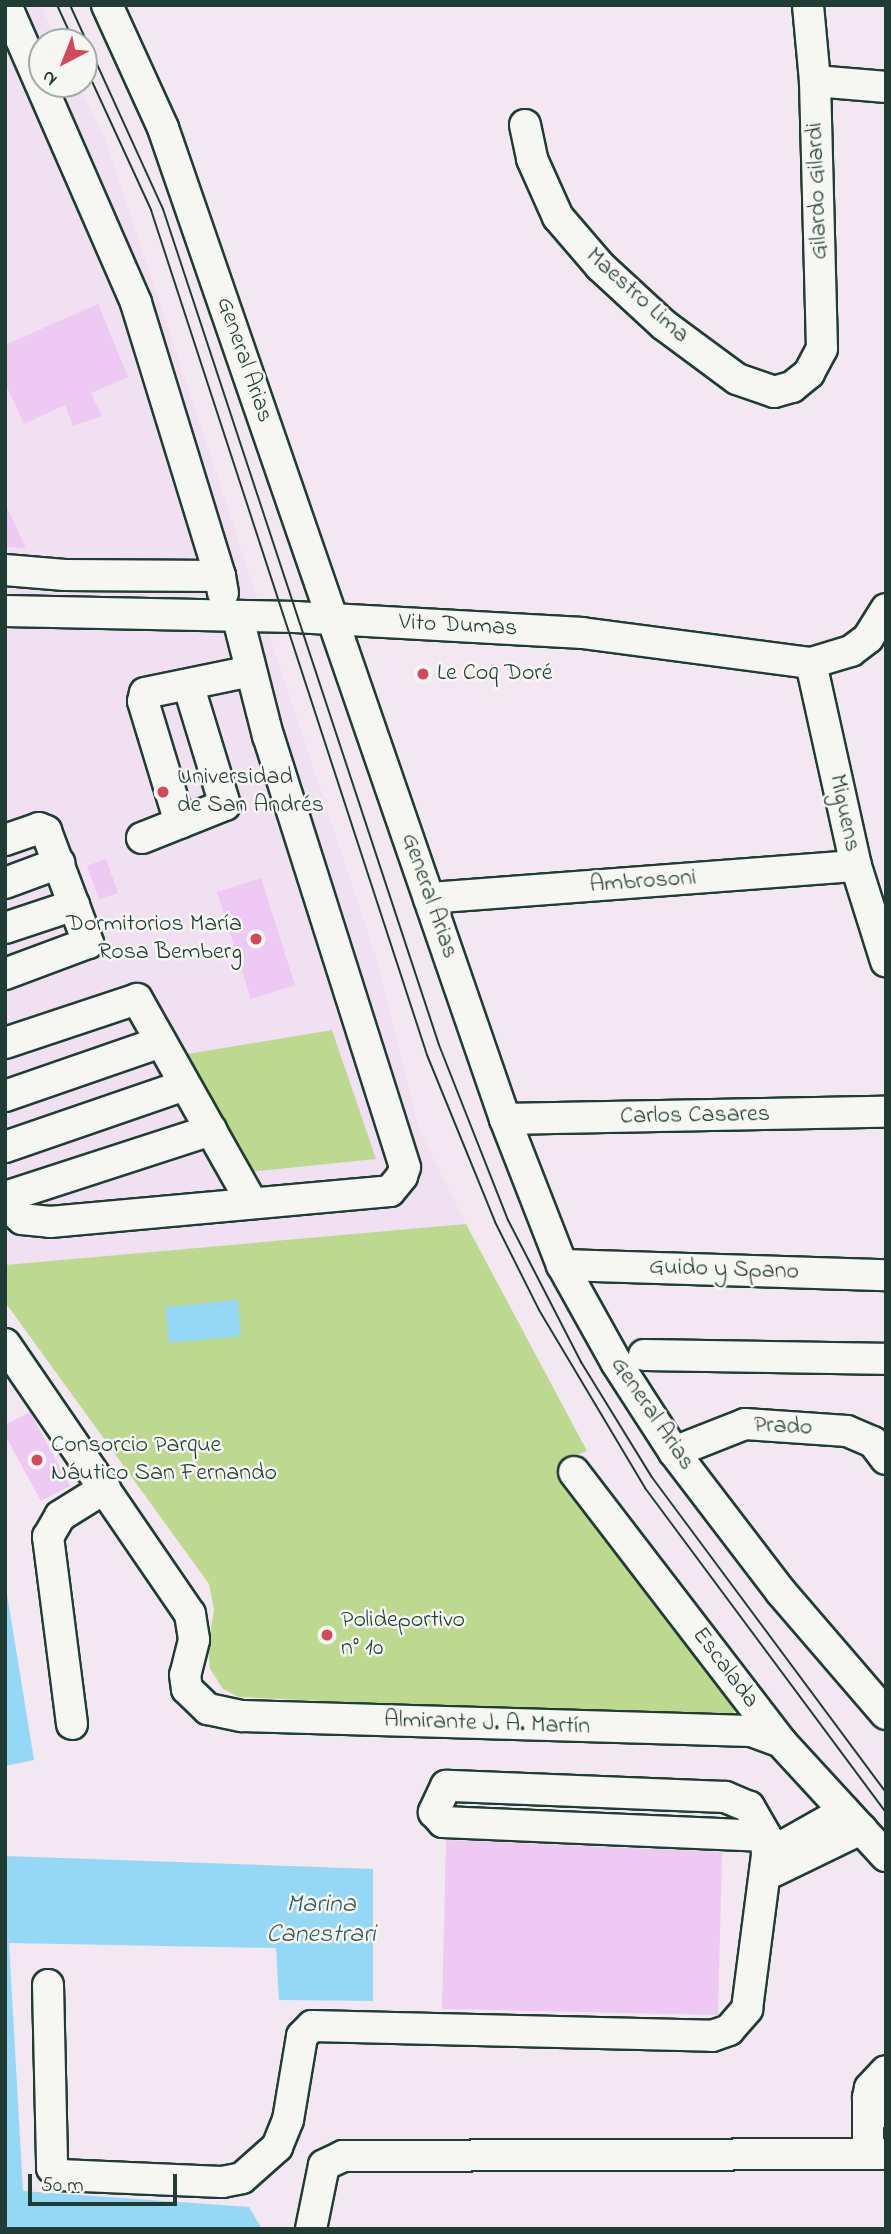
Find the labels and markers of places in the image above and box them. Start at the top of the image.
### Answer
place label: Le Coq Doré [437,660,553,688]
marker: Le Coq Doré [415,666,431,682]
place label: Universidad de San Andrés [177,764,324,820]
marker: Universidad de San Andrés [155,784,171,800]
place label: Dormitorios María Rosa Bemberg [66,911,242,967]
marker: Dormitorios María Rosa Bemberg [248,931,264,947]
place label: Consorcio Parque Náutico San Fernando [51,1432,277,1488]
marker: Consorcio Parque Náutico San Fernando [29,1452,45,1468]
place label: Polideportivo n° 10 [341,1607,465,1663]
marker: Polideportivo n° 10 [319,1627,335,1643]

